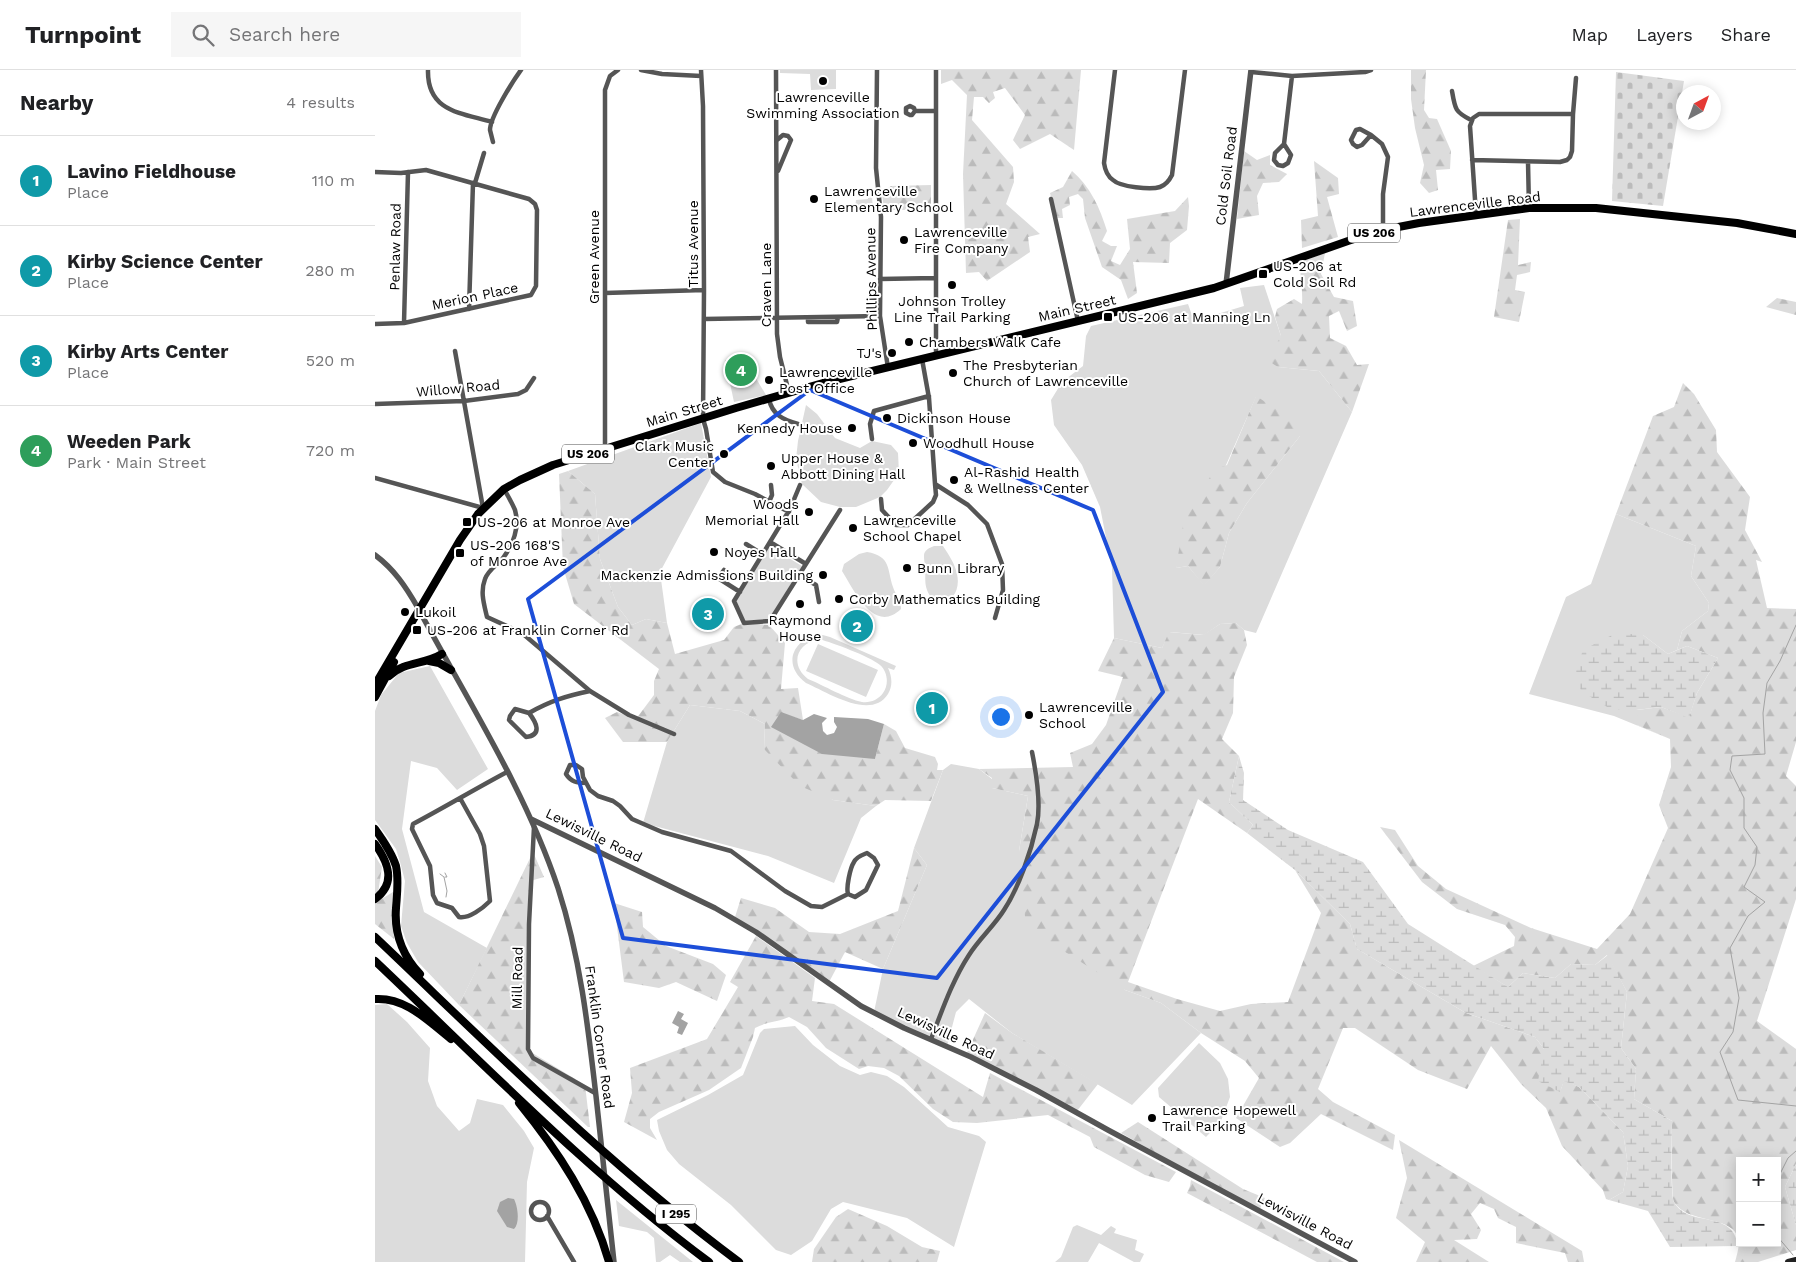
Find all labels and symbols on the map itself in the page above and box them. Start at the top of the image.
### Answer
marker: Lawrenceville Swimming Association [817,75,829,87]
north arrow [1676,85,1721,130]
place label: Lawrenceville Swimming Association [746,89,900,121]
street label: Cold Soil Road [1212,126,1240,226]
place label: Lawrenceville Elementary School [824,183,954,215]
street label: Lawrenceville Road [1408,188,1542,220]
marker: Lawrenceville Elementary School [808,193,820,205]
street label: Titus Avenue [685,200,701,288]
street label: Penlaw Road [386,203,404,291]
street label: Green Avenue [586,210,602,304]
place label: Lawrenceville Fire Company [914,224,1009,256]
road number: US 206 [1348,224,1400,242]
street label: Phillips Avenue [862,227,880,331]
marker: Lawrenceville Fire Company [898,234,910,246]
street label: Craven Lane [758,243,774,327]
place label: US-206 at Cold Soil Rd [1273,258,1356,290]
marker: US-206 at Cold Soil Rd [1257,268,1269,280]
street label: Merion Place [430,279,520,313]
marker: Johnson Trolley Line Trail Parking [946,279,958,291]
street label: Main Street [1037,291,1117,325]
place label: Johnson Trolley Line Trail Parking [894,293,1011,325]
place label: US-206 at Manning Ln [1118,309,1271,325]
marker: US-206 at Manning Ln [1102,311,1114,323]
place label: Chambers Walk Cafe [919,334,1061,350]
marker: Chambers Walk Cafe [903,336,915,348]
place label: TJ's [856,345,882,361]
marker: TJ's [886,347,898,359]
pin: 4 [725,351,757,389]
place label: The Presbyterian Church of Lawrenceville [963,357,1128,389]
place label: Lawrenceville Post Office [779,364,872,396]
marker: The Presbyterian Church of Lawrenceville [947,367,959,379]
marker: Lawrenceville Post Office [763,374,775,386]
street label: Willow Road [415,376,501,400]
street label: Main Street [644,392,724,430]
place label: Dickinson House [897,410,1011,426]
marker: Dickinson House [881,412,893,424]
place label: Kennedy House [737,420,842,436]
marker: Kennedy House [846,422,858,434]
place label: Woodhull House [923,435,1034,451]
marker: Woodhull House [907,437,919,449]
place label: Clark Music Center [635,438,714,470]
road number: US 206 [562,444,614,464]
marker: Clark Music Center [718,448,730,460]
place label: Upper House & Abbott Dining Hall [781,450,906,482]
marker: Upper House & Abbott Dining Hall [765,460,777,472]
place label: Al-Rashid Health & Wellness Center [964,464,1089,496]
marker: Al-Rashid Health & Wellness Center [948,474,960,486]
place label: Woods Memorial Hall [705,496,800,528]
marker: Woods Memorial Hall [803,506,815,518]
place label: Lawrenceville School Chapel [863,512,962,544]
place label: US-206 at Monroe Ave [477,514,630,530]
marker: US-206 at Monroe Ave [461,516,473,528]
marker: Lawrenceville School Chapel [847,522,859,534]
place label: US-206 168'S of Monroe Ave [470,537,567,569]
place label: Noyes Hall [724,544,797,560]
marker: Noyes Hall [708,546,720,558]
marker: US-206 168'S of Monroe Ave [454,547,466,559]
place label: Bunn Library [917,560,1005,576]
marker: Bunn Library [901,562,913,574]
place label: Mackenzie Admissions Building [600,567,814,583]
marker: Mackenzie Admissions Building [817,569,829,581]
place label: Corby Mathematics Building [849,591,1041,607]
marker: Corby Mathematics Building [833,593,845,605]
pin: 3 [692,595,724,633]
marker: Raymond House [794,598,806,610]
place label: Lukoil [415,604,457,620]
marker: Lukoil [399,606,411,618]
pin: 2 [841,607,873,645]
place label: Raymond House [768,612,832,644]
place label: US-206 at Franklin Corner Rd [427,622,629,638]
marker: US-206 at Franklin Corner Rd [411,624,423,636]
pin: 1 [916,689,948,727]
place label: Lawrenceville School [1039,699,1132,731]
your location [988,704,1014,730]
marker: Lawrenceville School [1023,709,1035,721]
street label: Lewisville Road [543,805,645,865]
street label: Mill Road [508,947,526,1009]
street label: Franklin Corner Road [582,964,618,1110]
street label: Lewisville Road [895,1003,997,1063]
place label: Lawrence Hopewell Trail Parking [1162,1102,1297,1134]
marker: Lawrence Hopewell Trail Parking [1146,1112,1158,1124]
street label: Lewisville Road [1255,1189,1355,1253]
road number: I 295 [656,1204,696,1224]

